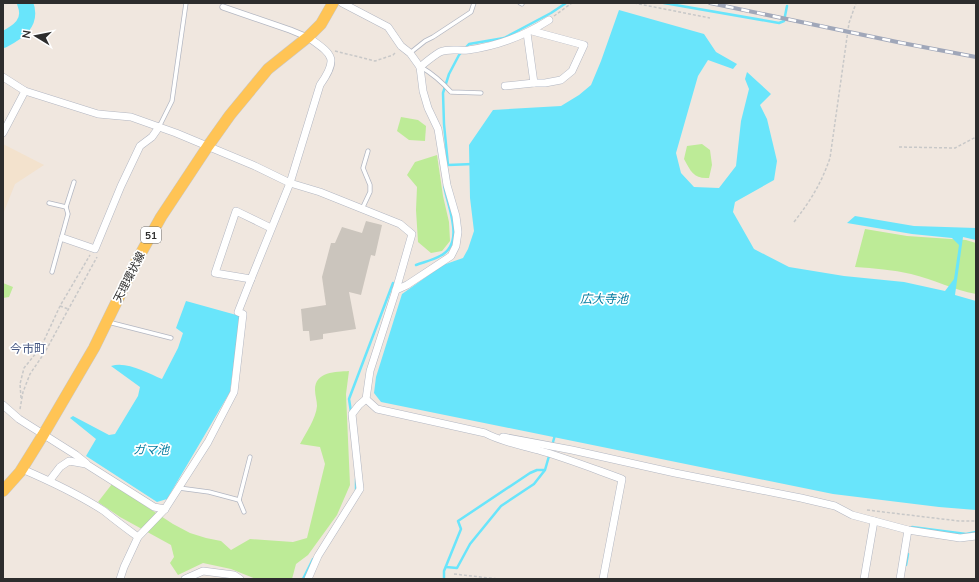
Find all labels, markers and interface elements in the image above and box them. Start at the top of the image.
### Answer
north arrow [16,16,56,56]
text: N [19,29,35,40]
road number: 51 [141,227,161,243]
street label: 天理環状線 [110,249,149,305]
water label: 広大寺池 [580,291,629,307]
district label: 今市町 [10,341,46,357]
water label: ガマ池 [133,442,170,458]

